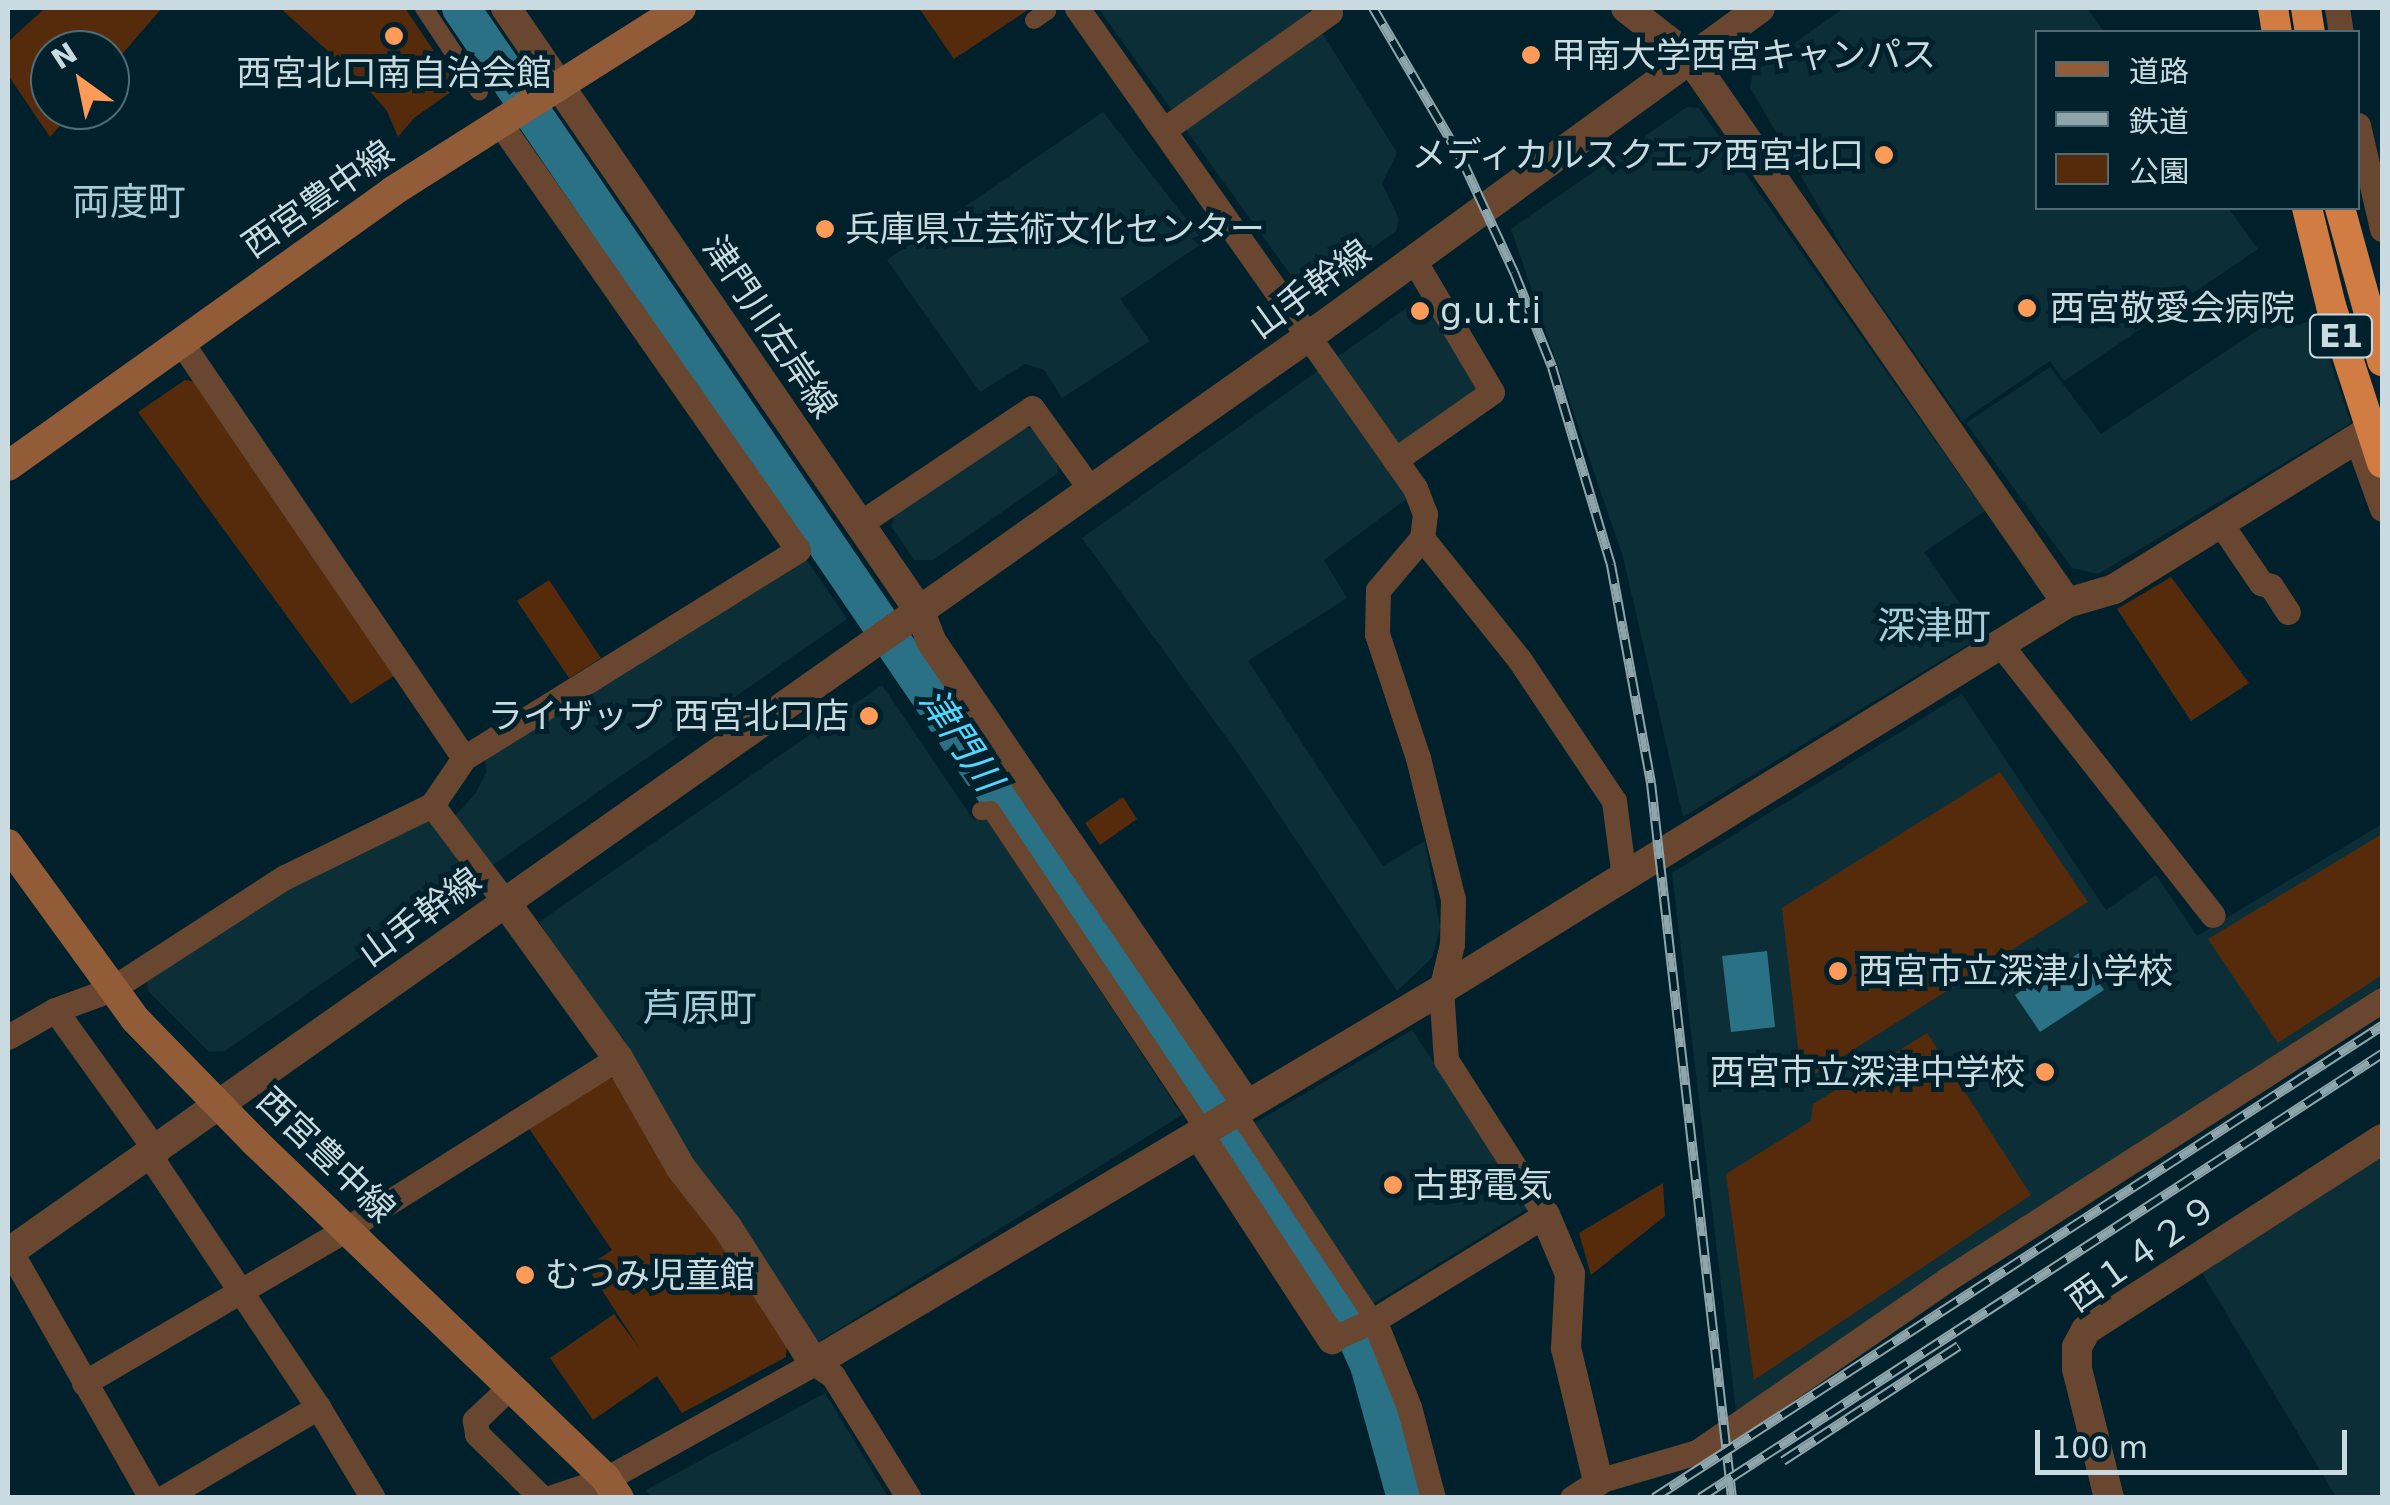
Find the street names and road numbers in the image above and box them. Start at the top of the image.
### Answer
street label: 西宮豊中線 [234,132,402,266]
street label: 津門川左岸線 [694,228,846,426]
street label: 山手幹線 [1241,231,1379,347]
road number: E1 [2308,309,2374,363]
street label: 山手幹線 [351,859,489,975]
street label: 西宮豊中線 [248,1079,404,1231]
street label: 西１４２９ [2058,1186,2226,1320]

